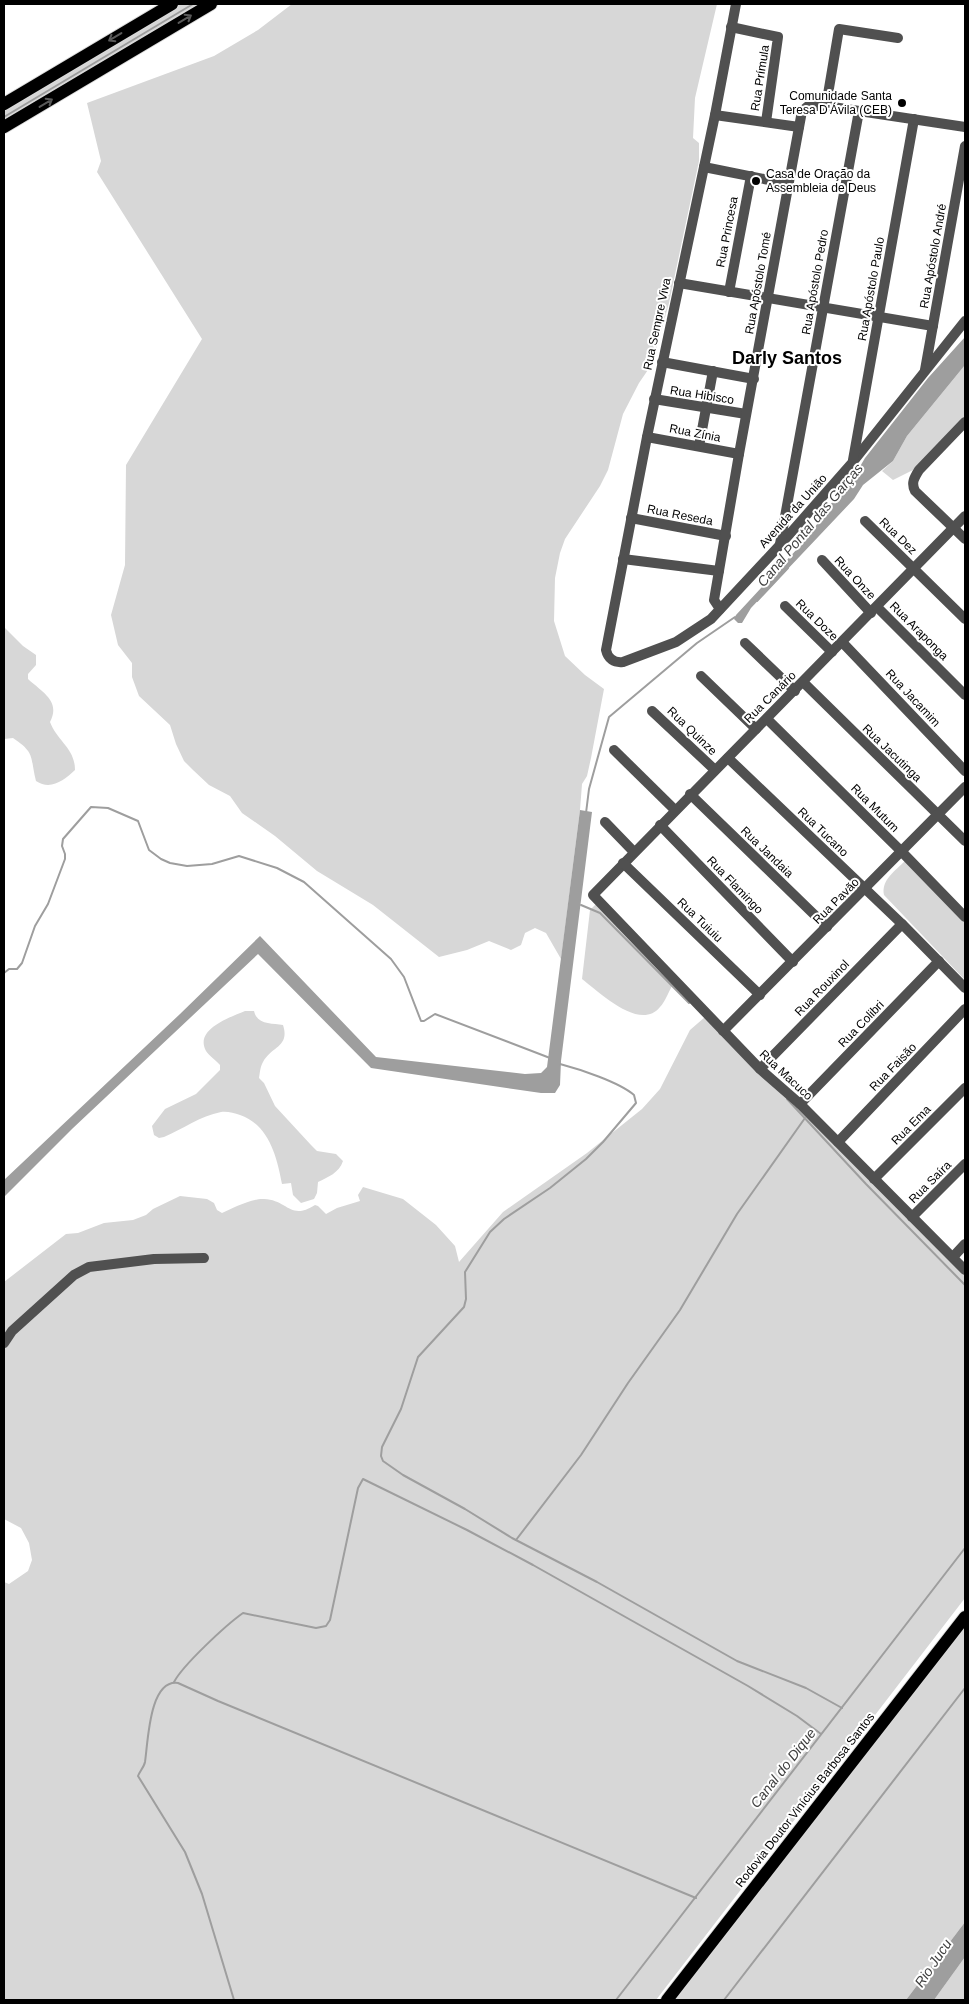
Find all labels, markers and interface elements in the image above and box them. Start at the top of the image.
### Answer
one-way arrow [178,14,192,24]
one-way arrow [109,33,123,43]
street label: Rua Prímula [748,44,772,112]
place label: Comunidade Santa Teresa D'Ávila (CEB) [780,89,892,117]
one-way arrow [38,97,52,107]
marker: Comunidade Santa Teresa D'Ávila (CEB) [896,97,908,109]
place label: Casa de Oração da Assembleia de Deus [766,167,876,195]
marker: Casa de Oração da Assembleia de Deus [750,175,762,187]
street label: Rua Princesa [713,195,741,269]
street label: Rua Apóstolo André [917,202,949,309]
street label: Rua Apóstolo Pedro [799,228,831,336]
street label: Rua Apóstolo Tomé [742,230,774,335]
street label: Rua Apóstolo Paulo [855,236,887,342]
street label: Rua Sempre Viva [640,276,674,371]
district label: Darly Santos [732,348,842,368]
street label: Rua Hibisco [669,383,735,407]
street label: Rua Zínia [668,421,722,445]
water label: Canal Pontal das Garças [754,460,866,590]
street label: Avenida da União [756,471,830,551]
street label: Rua Reseda [646,502,714,528]
street label: Rua Dez [876,515,920,557]
street label: Rua Onze [831,553,879,603]
street label: Rua Doze [793,596,841,644]
street label: Rua Araponga [887,599,951,663]
street label: Rua Jacamim [883,666,943,730]
street label: Rua Canário [741,668,799,726]
street label: Rua Quinze [664,704,720,758]
street label: Rua Jacutinga [860,721,925,785]
street label: Rua Mutum [848,781,902,835]
street label: Rua Tucano [795,804,851,860]
street label: Rua Jandaia [738,824,796,881]
street label: Rua Flamingo [704,853,766,917]
street label: Rua Pavão [810,875,862,927]
street label: Rua Tuiuiu [675,895,725,945]
street label: Rua Rouxinol [792,957,852,1019]
street label: Rua Colibri [835,998,887,1050]
street label: Rua Faisão [867,1040,920,1094]
street label: Rua Macuco [757,1047,816,1103]
street label: Rua Ema [888,1102,934,1148]
street label: Rua Saíra [906,1158,954,1206]
street label: Rodovia Doutor Vinícius Barbosa Santos [733,1710,877,1890]
water label: Canal do Dique [747,1725,819,1811]
water label: Rio Jucu [911,1936,955,1990]

